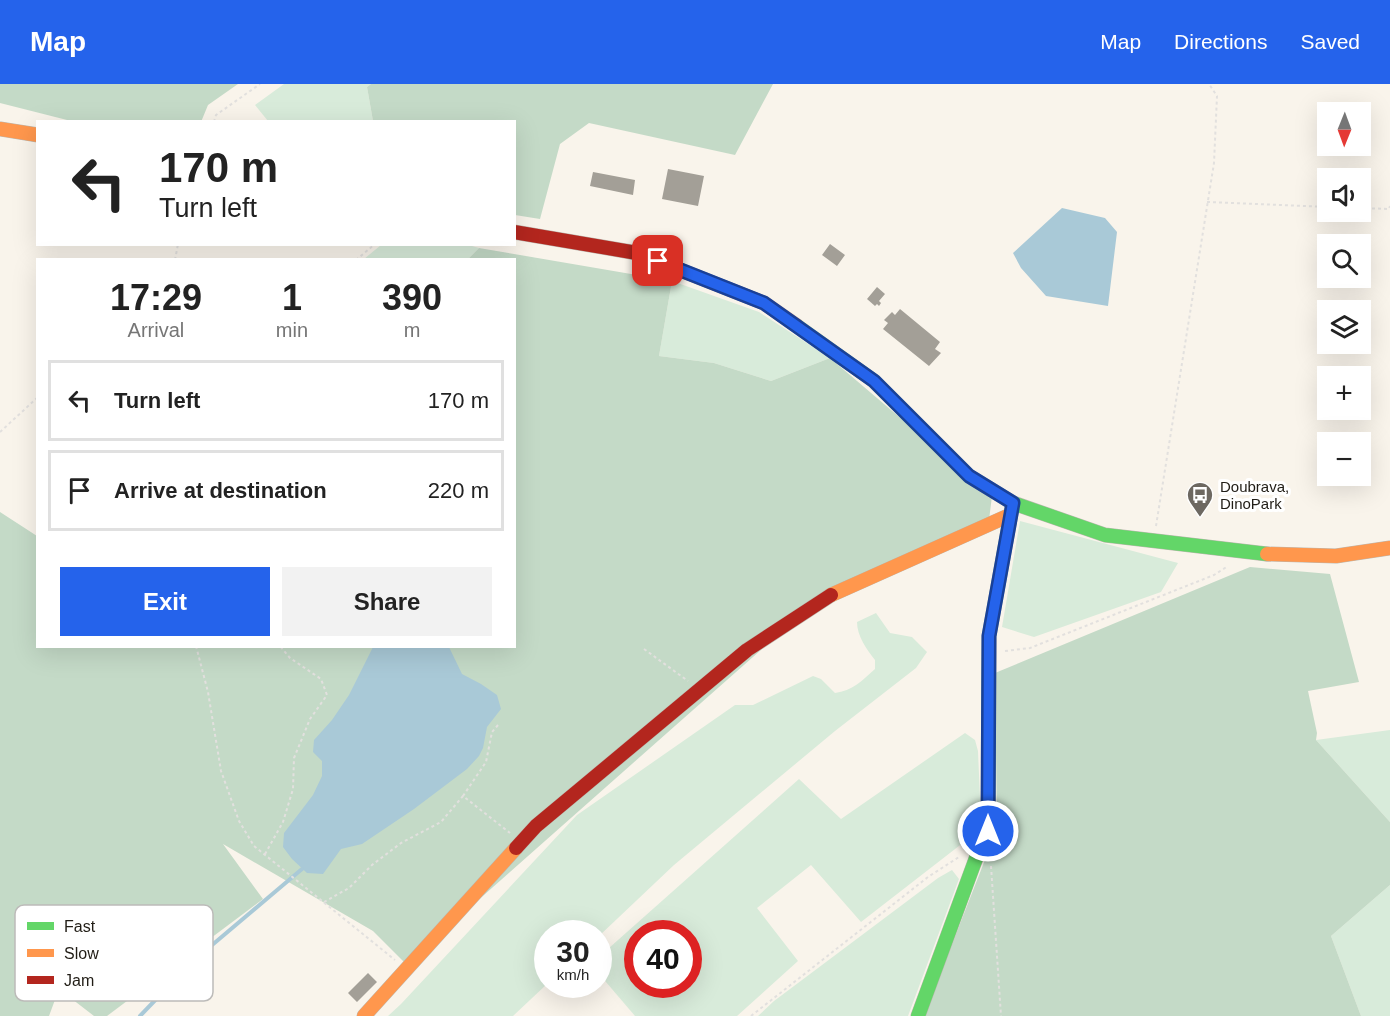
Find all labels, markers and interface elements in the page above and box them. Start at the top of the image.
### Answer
text: Map [30,26,86,57]
text: Map [1100,30,1141,53]
text: Directions [1174,30,1267,53]
text: Saved [1300,30,1360,53]
north arrow [1317,102,1371,156]
map controls [1317,102,1371,486]
icon: left [60,144,138,222]
text: 170 m [159,144,278,191]
button: sound [1317,168,1371,222]
text: Turn left [159,193,257,223]
button: search [1317,234,1371,288]
pin [632,235,683,286]
icon: arrive [641,244,674,277]
text: 17:29 [110,277,202,318]
text: 1 [282,277,302,318]
text: 390 [382,277,442,318]
button: layers [1317,300,1371,354]
text: Arrival [128,319,184,341]
text: min [276,319,308,341]
text: m [404,319,420,341]
button: + [1317,366,1371,420]
icon: left [63,384,96,417]
text: Turn left [114,388,200,413]
text: 170 m [428,388,489,413]
button: − [1317,432,1371,486]
icon: arrive [63,474,96,507]
text: Arrive at destination [114,478,327,503]
text: 220 m [428,478,489,503]
place label: Doubrava, DinoPark [1220,478,1289,512]
bus stop icon: Doubrava, DinoPark [1185,480,1215,518]
button: Exit [60,567,270,636]
button: Share [282,567,492,636]
position arrow [956,799,1020,863]
legend [15,905,213,1001]
text: Fast [64,918,96,935]
speed limit sign: 40 [624,920,702,998]
text: 30 [556,935,590,968]
text: Slow [64,945,99,962]
text: km/h [557,966,589,983]
text: Jam [64,972,94,989]

